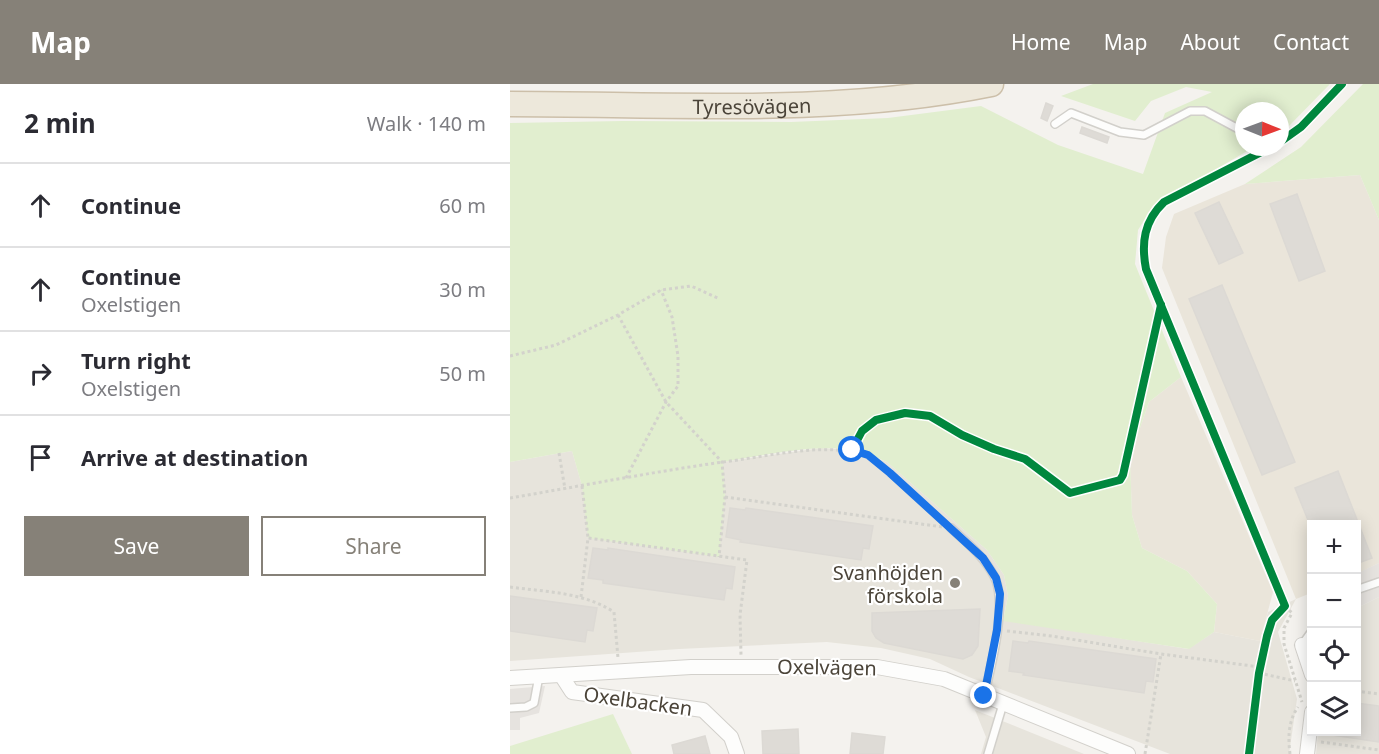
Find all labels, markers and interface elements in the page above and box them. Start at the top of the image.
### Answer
text: Map [30,23,91,61]
text: Home [1011,28,1071,56]
text: Map [1104,28,1147,56]
text: About [1180,28,1240,56]
text: Contact [1273,28,1349,56]
street label: Tyresövägen [693,91,812,120]
north arrow [1235,102,1289,156]
text: 2 min [24,105,96,141]
text: Walk · 140 m [367,110,486,137]
icon: ahead [24,189,57,222]
text: Continue [81,190,181,220]
text: 60 m [439,192,486,219]
text: Continue [81,261,181,291]
icon: ahead [24,273,57,306]
text: 30 m [439,276,486,303]
text: Oxelstigen [81,291,181,318]
text: Turn right [81,345,191,375]
icon: right [24,357,57,390]
text: 50 m [439,360,486,387]
text: Oxelstigen [81,375,181,402]
route start [838,436,864,462]
icon: arrive [24,441,57,474]
text: Arrive at destination [81,442,308,472]
button: Save [24,516,249,576]
button: Share [261,516,486,576]
map controls [1307,520,1361,736]
button: + [1307,520,1361,574]
place label: Svanhöjden förskola [833,559,943,609]
button: − [1307,574,1361,628]
marker: Svanhöjden förskola [948,576,962,590]
button: locate [1307,628,1361,682]
street label: Oxelvägen [777,653,877,681]
street label: Oxelbacken [582,680,694,722]
route end [970,682,996,708]
button: layers [1307,682,1361,736]

